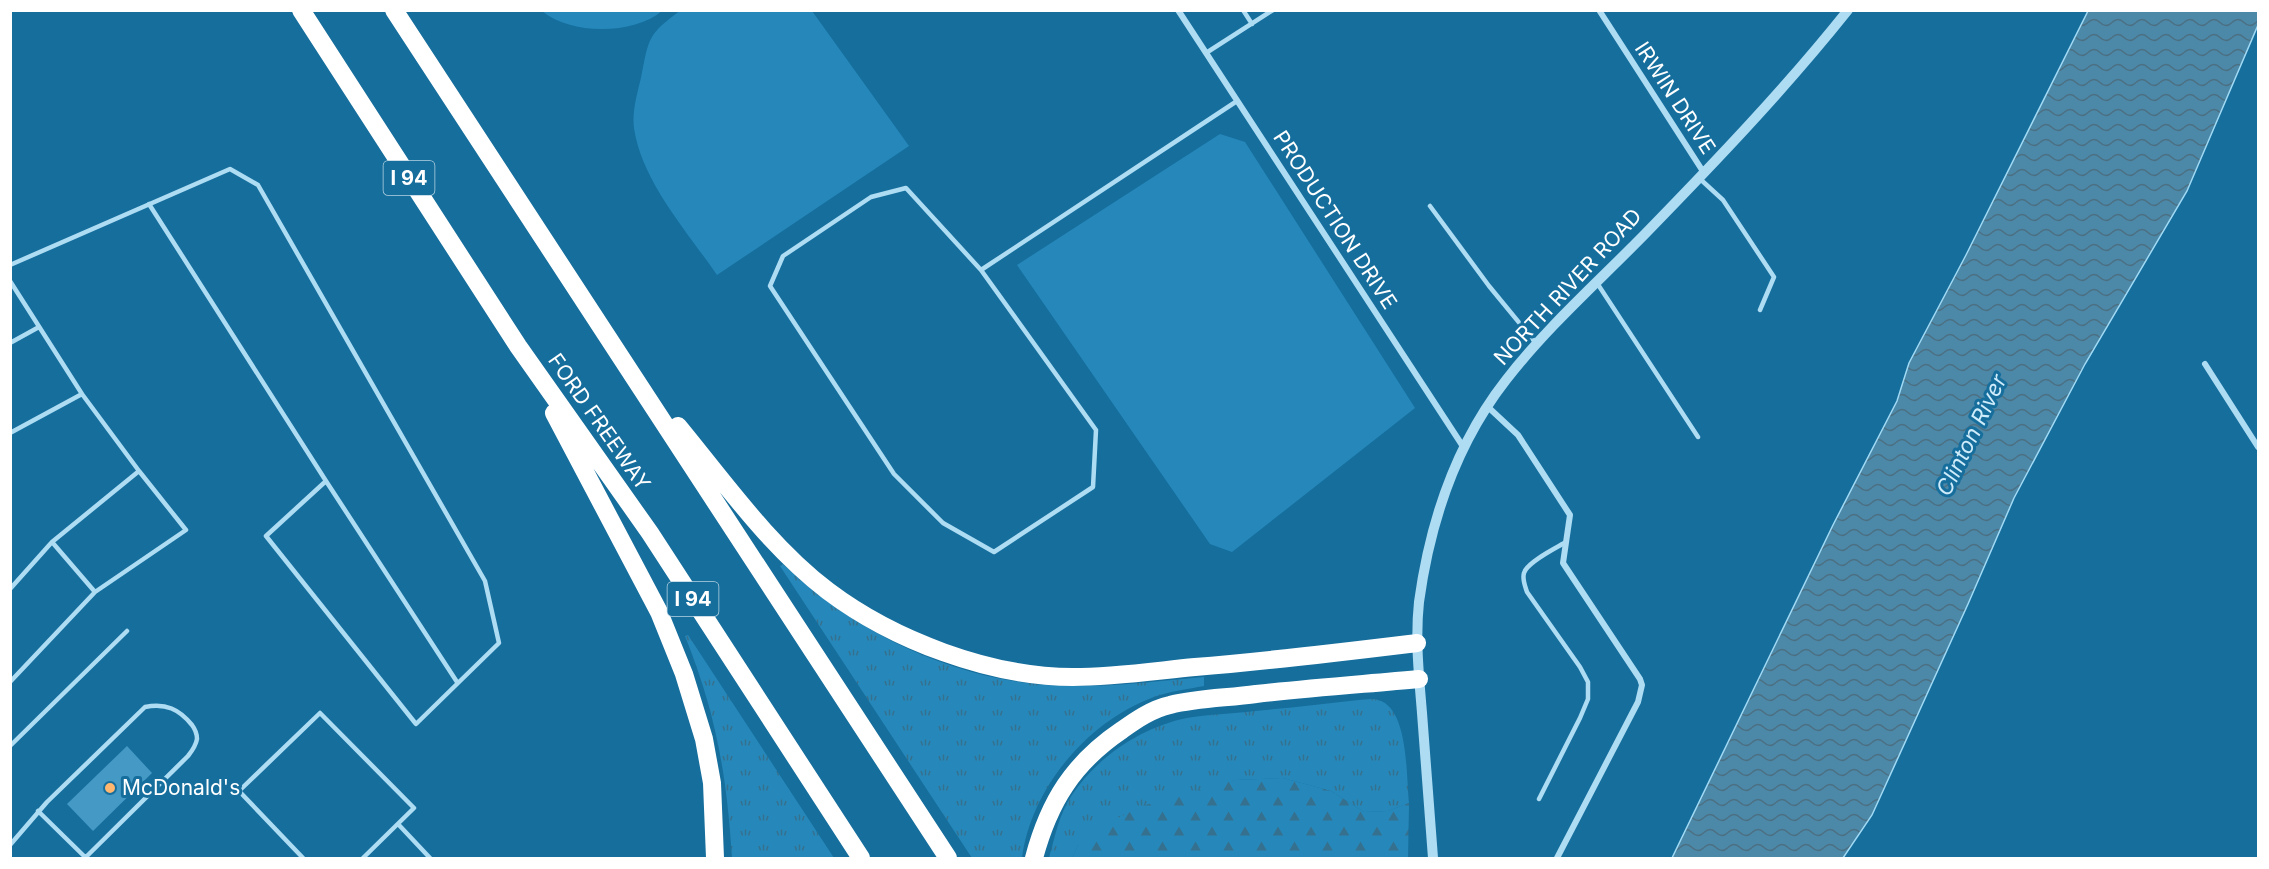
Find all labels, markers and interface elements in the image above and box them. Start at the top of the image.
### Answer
street label: IRWIN DRIVE [1630,37,1721,158]
street label: PRODUCTION DRIVE [1268,126,1402,314]
road number: I 94 [384,161,434,195]
street label: NORTH RIVER ROAD [1489,203,1647,370]
street label: FORD FREEWAY [543,349,656,495]
water label: Clinton River [1930,370,2012,500]
road number: I 94 [668,582,718,616]
place label: McDonald's [122,775,240,800]
marker: McDonald's [103,781,117,795]

